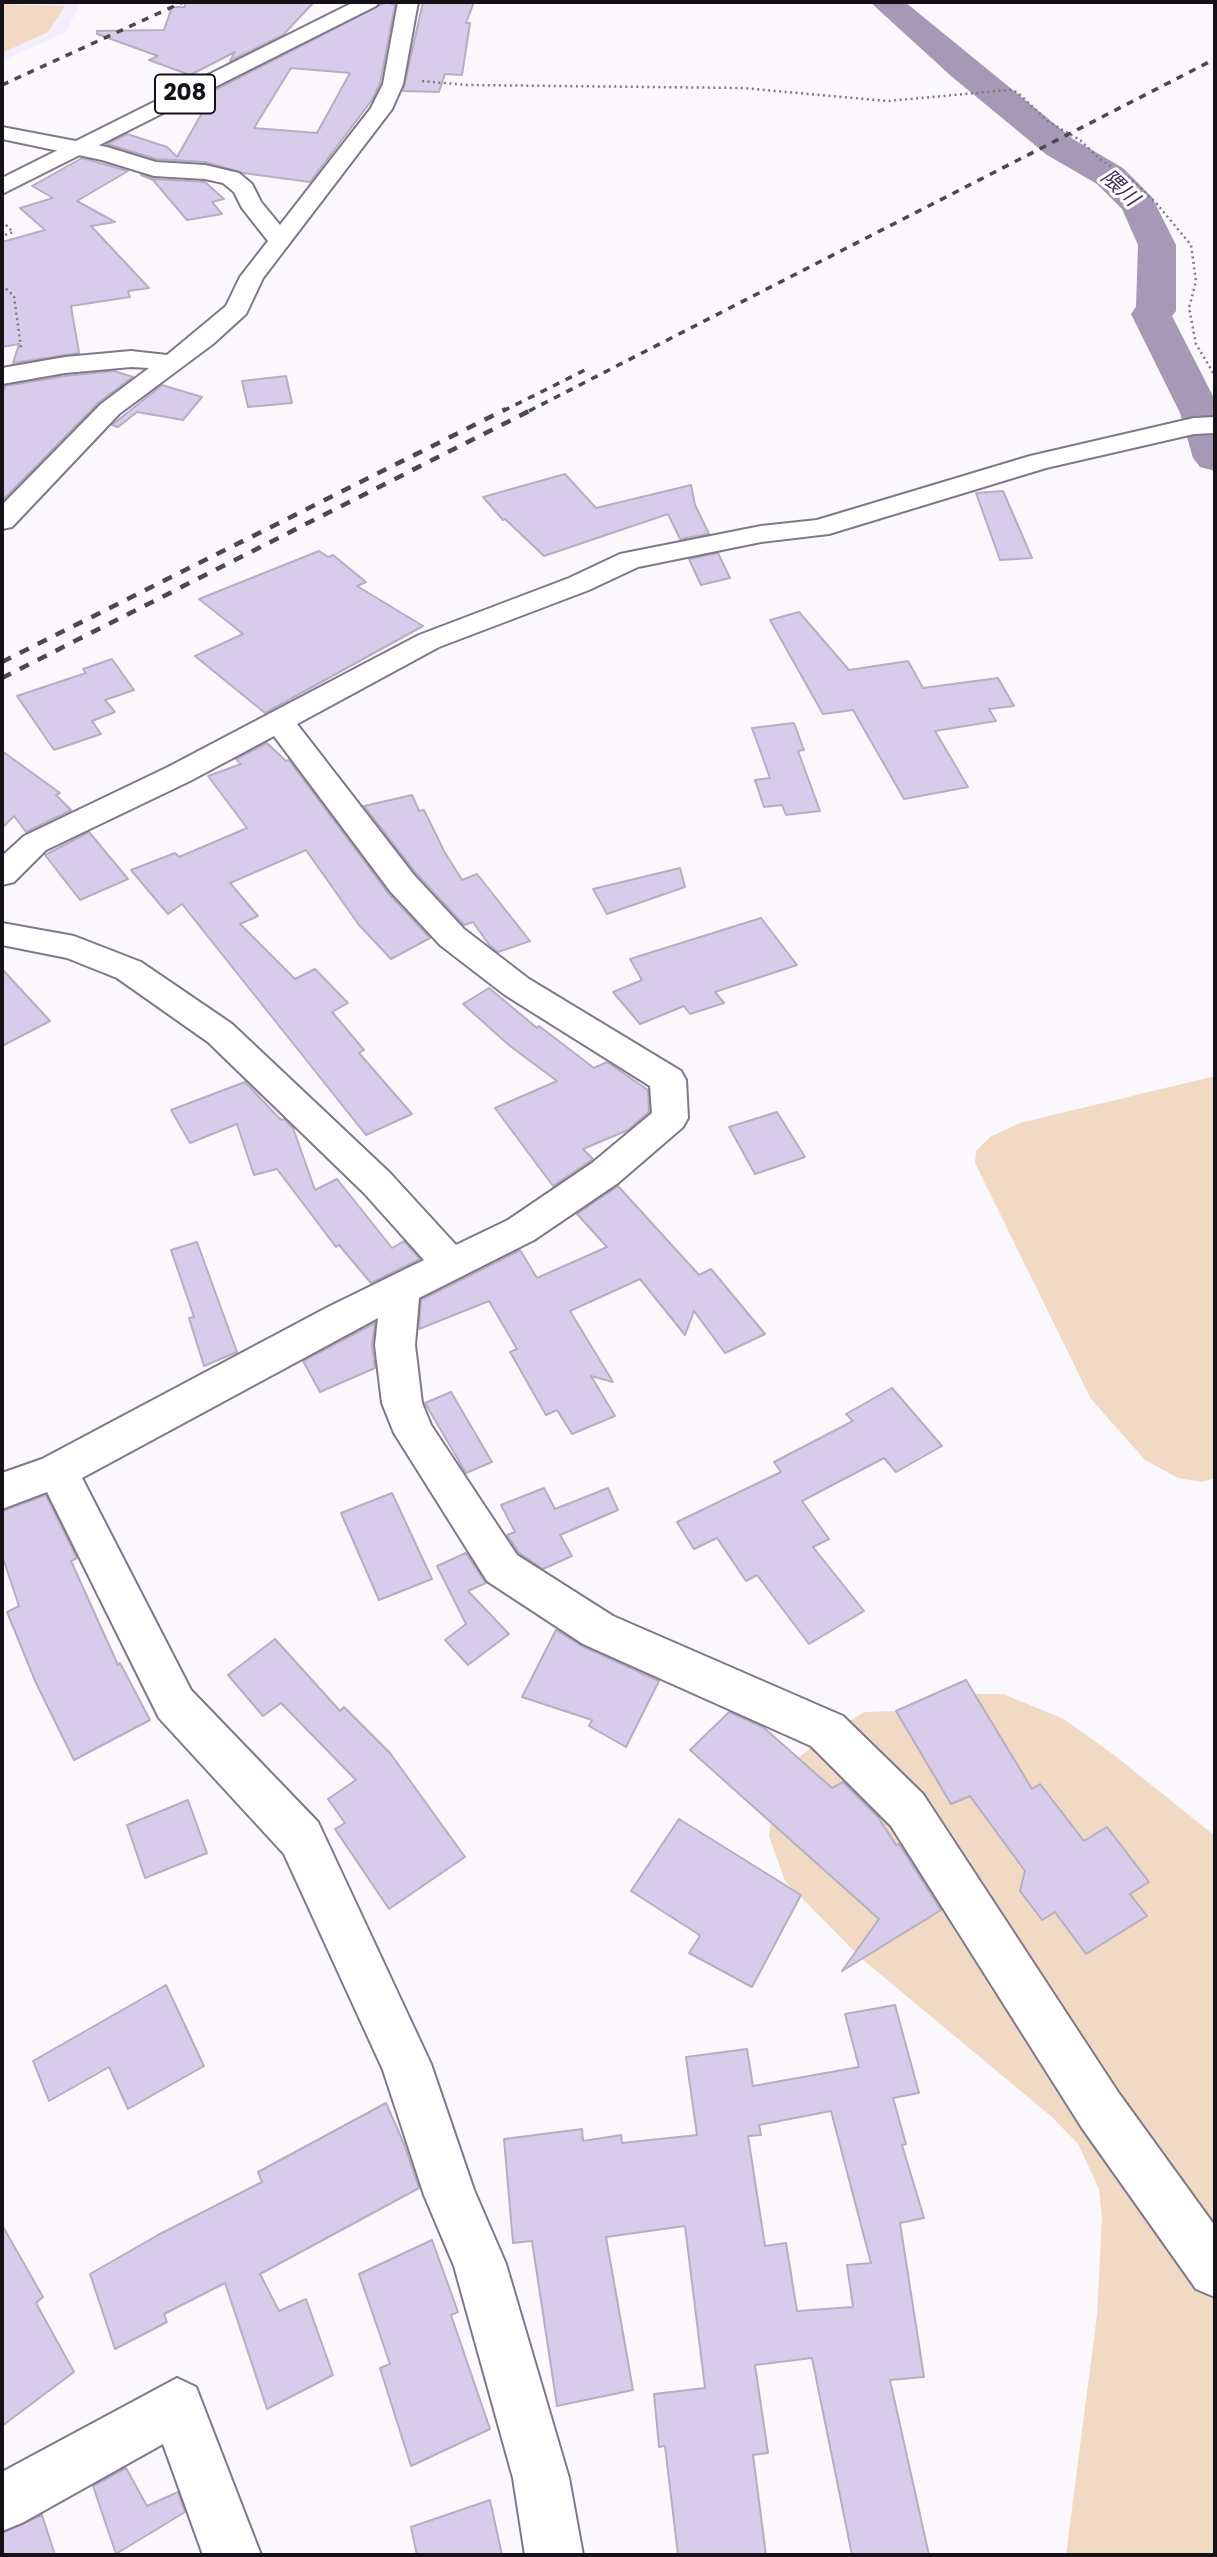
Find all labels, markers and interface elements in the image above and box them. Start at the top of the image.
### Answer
road number: 208 [155,74,215,114]
water label: 隈川 [1095,165,1143,213]

